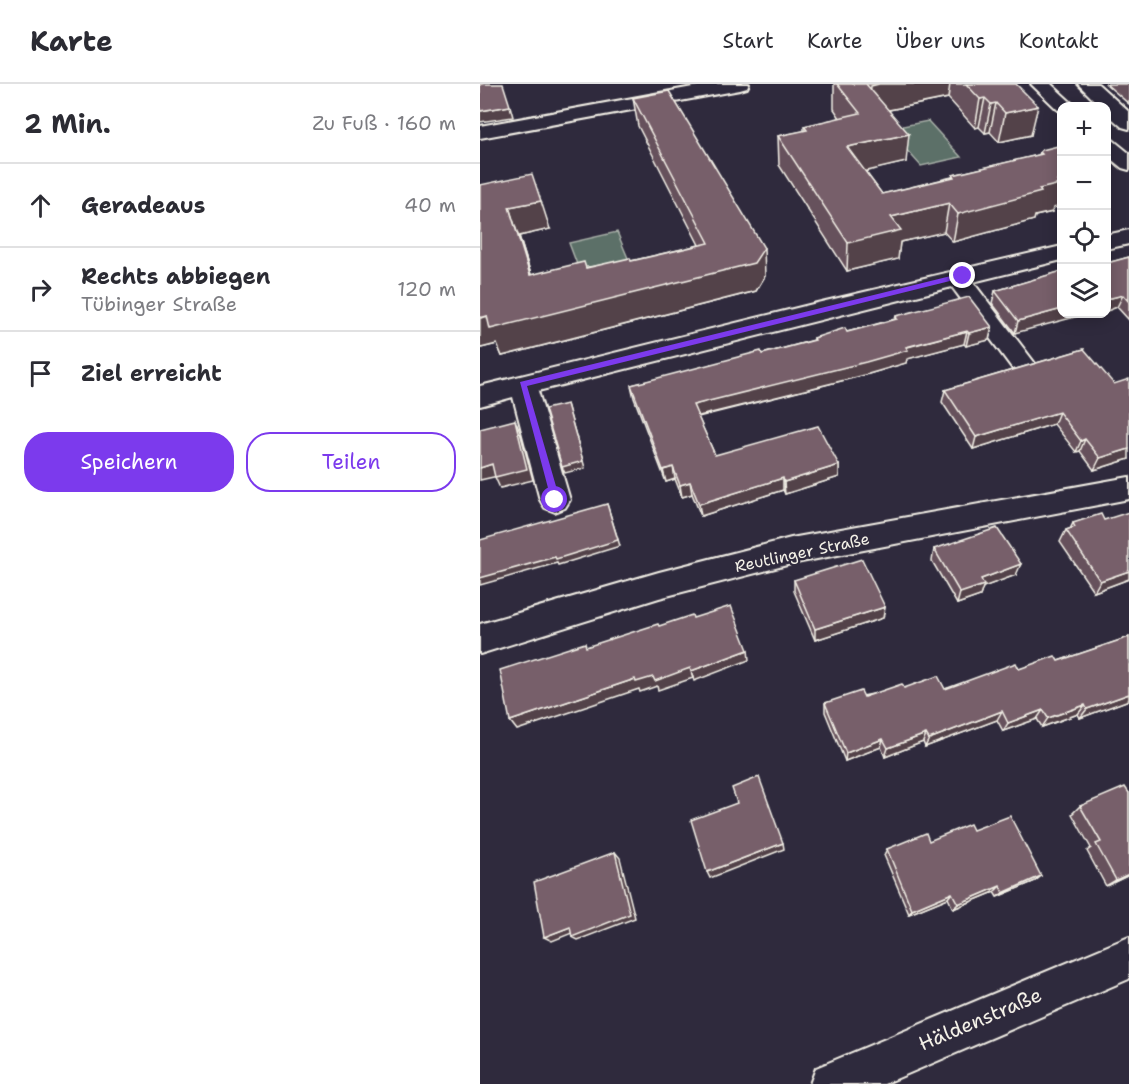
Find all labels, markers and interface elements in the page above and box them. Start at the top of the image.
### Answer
text: Karte [30,22,113,60]
text: Start [723,27,774,55]
text: Karte [807,27,863,55]
text: Über uns [896,27,986,55]
text: Kontakt [1019,27,1099,55]
map controls [1057,102,1111,318]
button: + [1057,102,1111,156]
text: 2 Min. [24,106,111,141]
text: Zu Fuß · 160 m [312,110,456,136]
button: − [1057,156,1111,210]
icon: ahead [24,189,57,222]
text: Geradeaus [81,191,205,220]
text: 40 m [404,192,456,218]
button: locate [1057,210,1111,264]
text: Rechts abbiegen [81,262,270,291]
route end [949,262,975,288]
button: layers [1057,264,1111,318]
icon: right [24,273,57,306]
text: 120 m [397,276,456,302]
text: Tübinger Straße [81,291,237,317]
icon: arrive [24,357,57,390]
text: Ziel erreicht [81,359,222,388]
button: Speichern [24,432,234,492]
button: Teilen [246,432,456,492]
route start [541,486,567,512]
street label: Reutlinger Straße [733,528,871,577]
street label: Häldenstraße [915,981,1045,1057]

